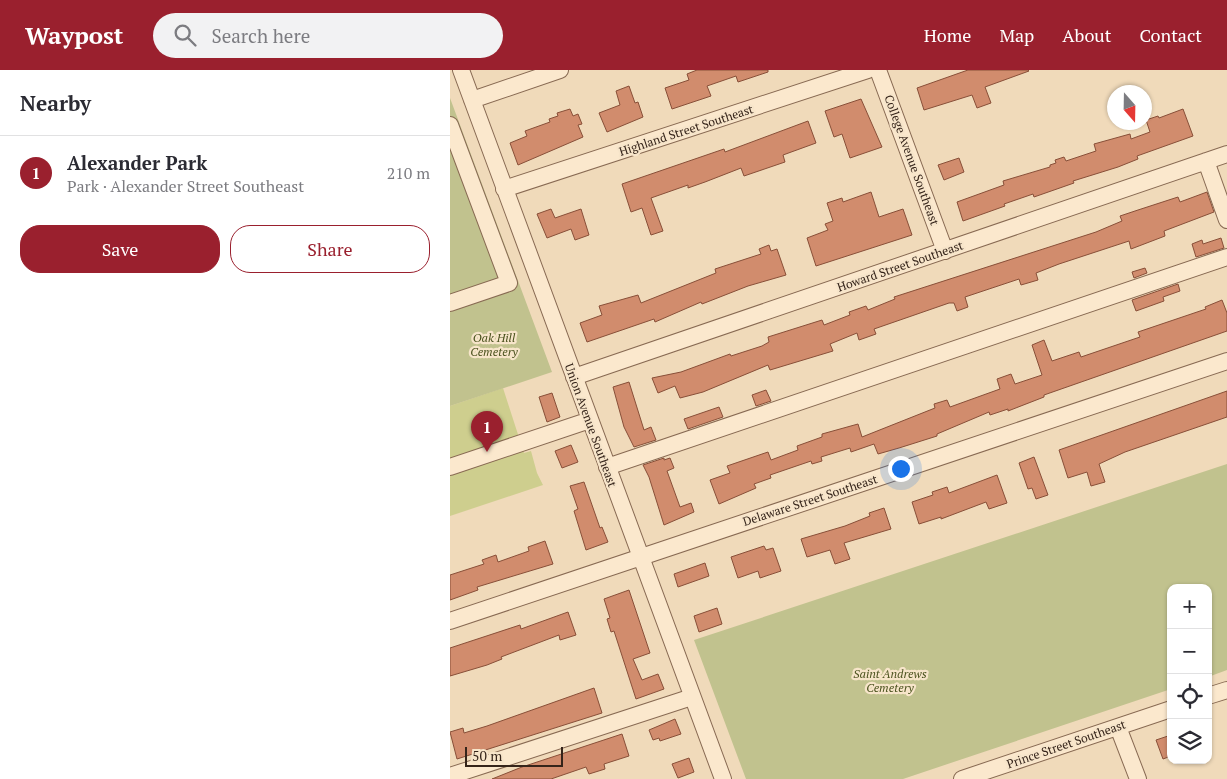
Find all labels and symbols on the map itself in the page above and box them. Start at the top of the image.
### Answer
north arrow [1107,85,1152,130]
street label: College Avenue Southeast [881,93,943,228]
street label: Highland Street Southeast [617,101,756,159]
street label: Howard Street Southeast [835,237,966,295]
park label: Oak Hill Cemetery [470,330,518,359]
street label: Union Avenue Southeast [562,361,621,489]
pin: 1 [471,411,503,452]
your location [888,456,914,482]
street label: Delaware Street Southeast [741,471,880,529]
park label: Saint Andrews Cemetery [853,666,927,695]
street label: Prince Street Southeast [1004,716,1128,771]
scale bar [465,744,562,767]

